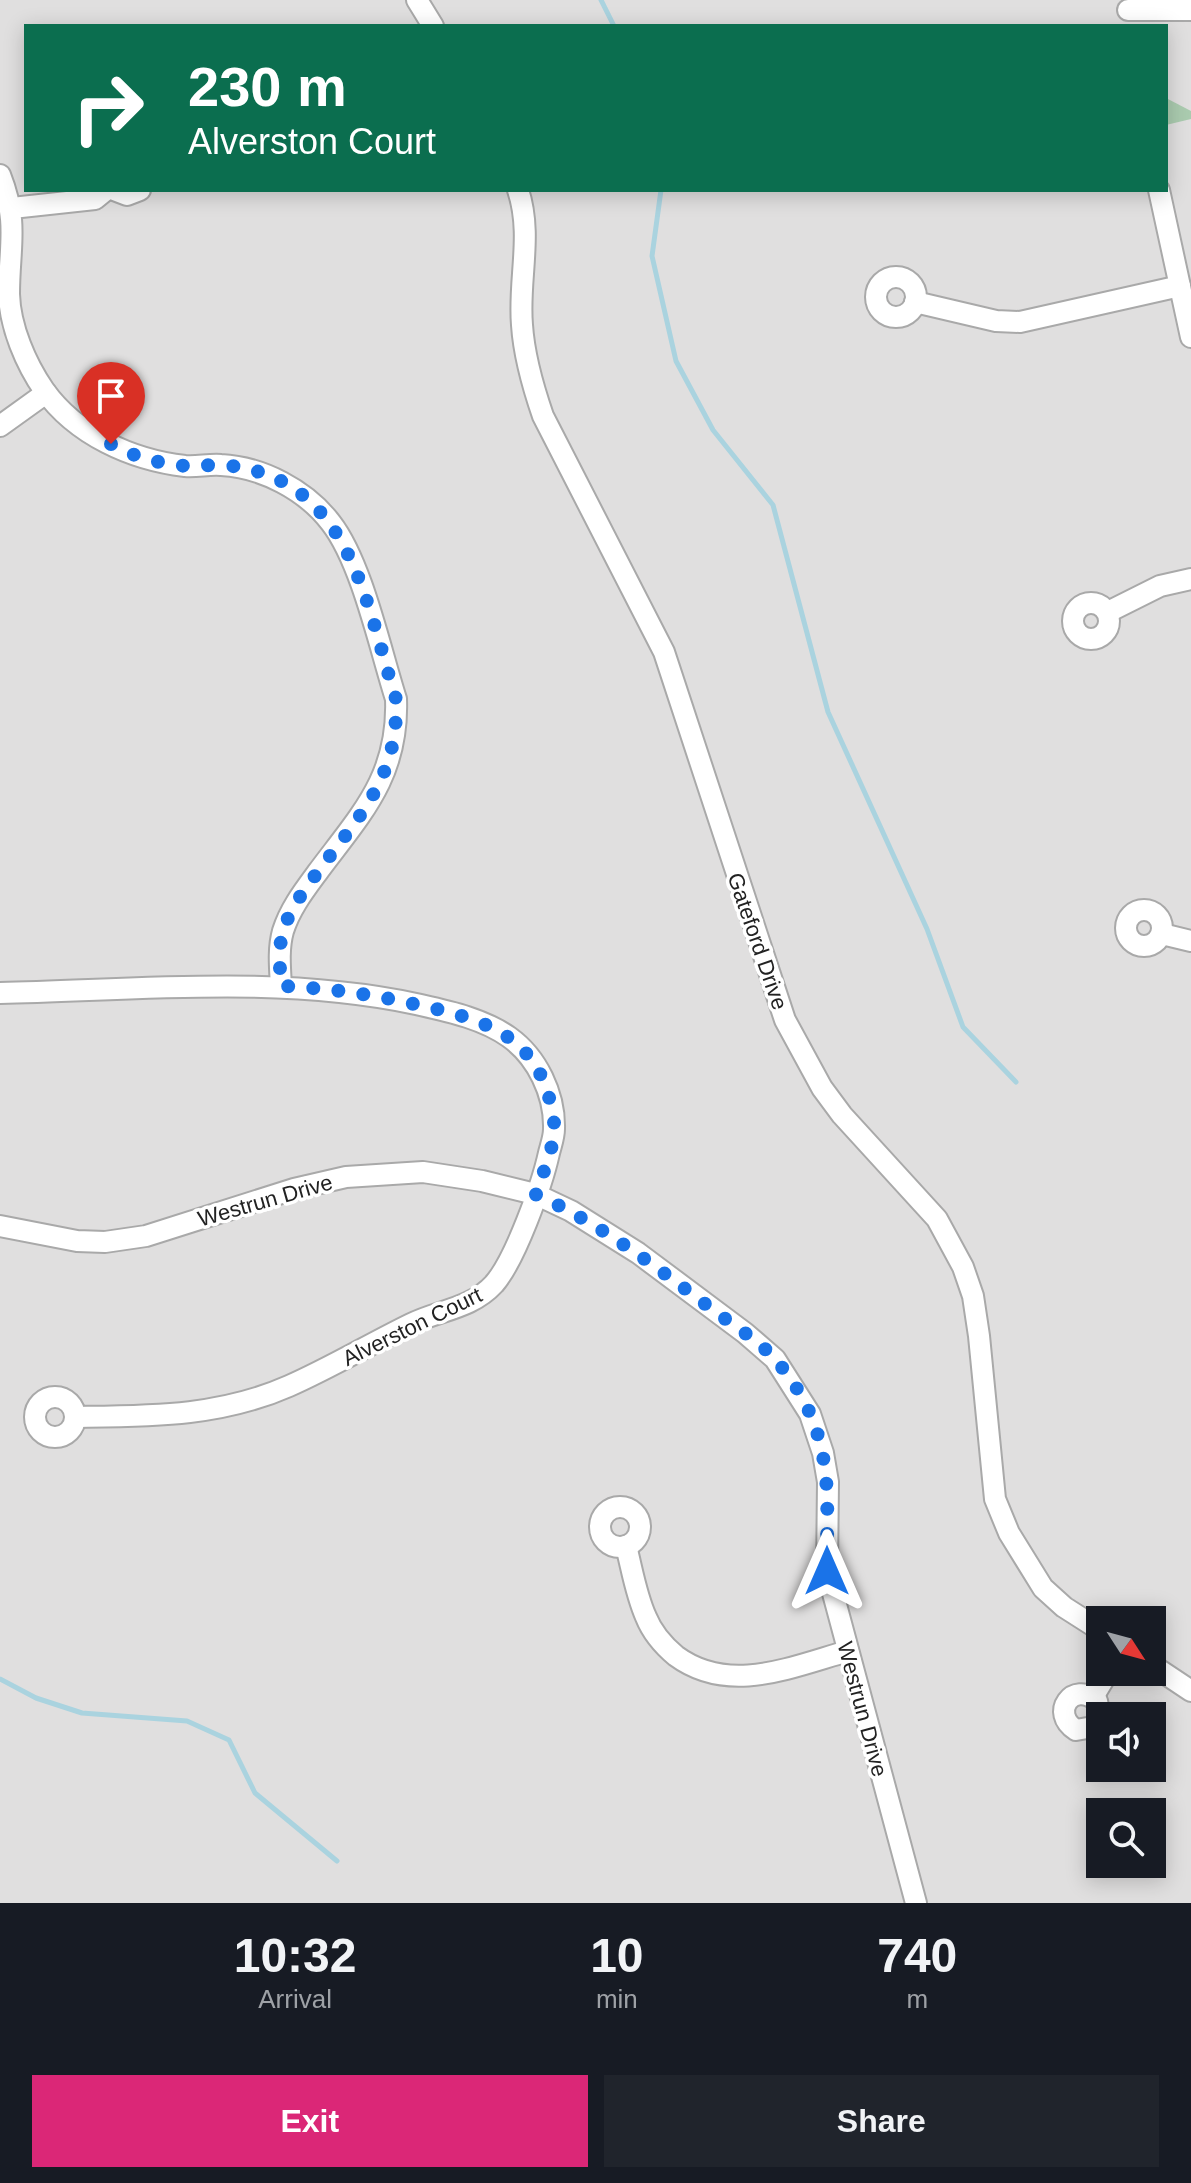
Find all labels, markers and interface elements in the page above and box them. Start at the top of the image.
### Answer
text: 230 m [188,55,347,118]
icon: right [56,56,160,160]
text: Alverston Court [188,121,436,162]
pin [77,362,145,444]
icon: arrive [89,374,133,418]
street label: Gateford Drive [722,869,793,1013]
street label: Westrun Drive [195,1169,335,1232]
street label: Alverston Court [339,1282,486,1371]
position arrow [785,1529,869,1613]
north arrow [1086,1606,1166,1686]
map controls [1086,1606,1166,1878]
street label: Westrun Drive [832,1639,893,1779]
button: sound [1086,1702,1166,1782]
button: search [1086,1798,1166,1878]
text: 10:32 [234,1929,356,1982]
text: 10 [590,1929,644,1982]
text: 740 [877,1929,957,1982]
text: Arrival [258,1984,332,2014]
text: min [596,1984,638,2014]
text: m [906,1984,928,2014]
button: Exit [32,2075,588,2167]
button: Share [604,2075,1159,2167]

